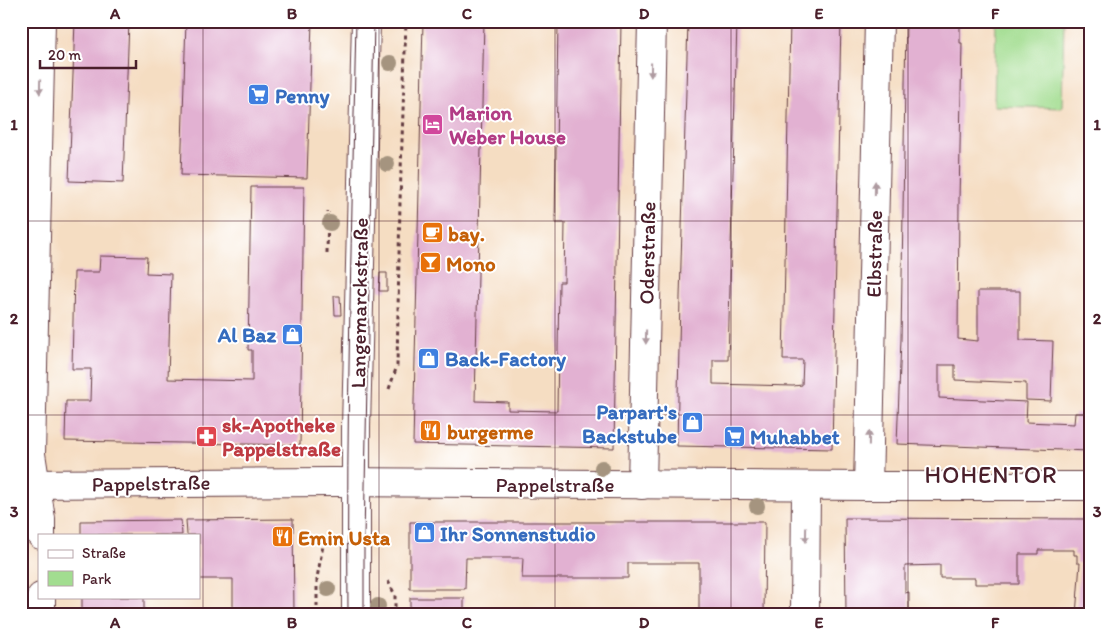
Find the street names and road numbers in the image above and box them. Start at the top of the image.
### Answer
street label: Oderstraße [634,201,660,305]
street label: Elbstraße [861,210,887,298]
street label: Langemarckstraße [345,217,373,389]
street label: Pappelstraße [91,469,211,497]
street label: Pappelstraße [496,472,614,497]

